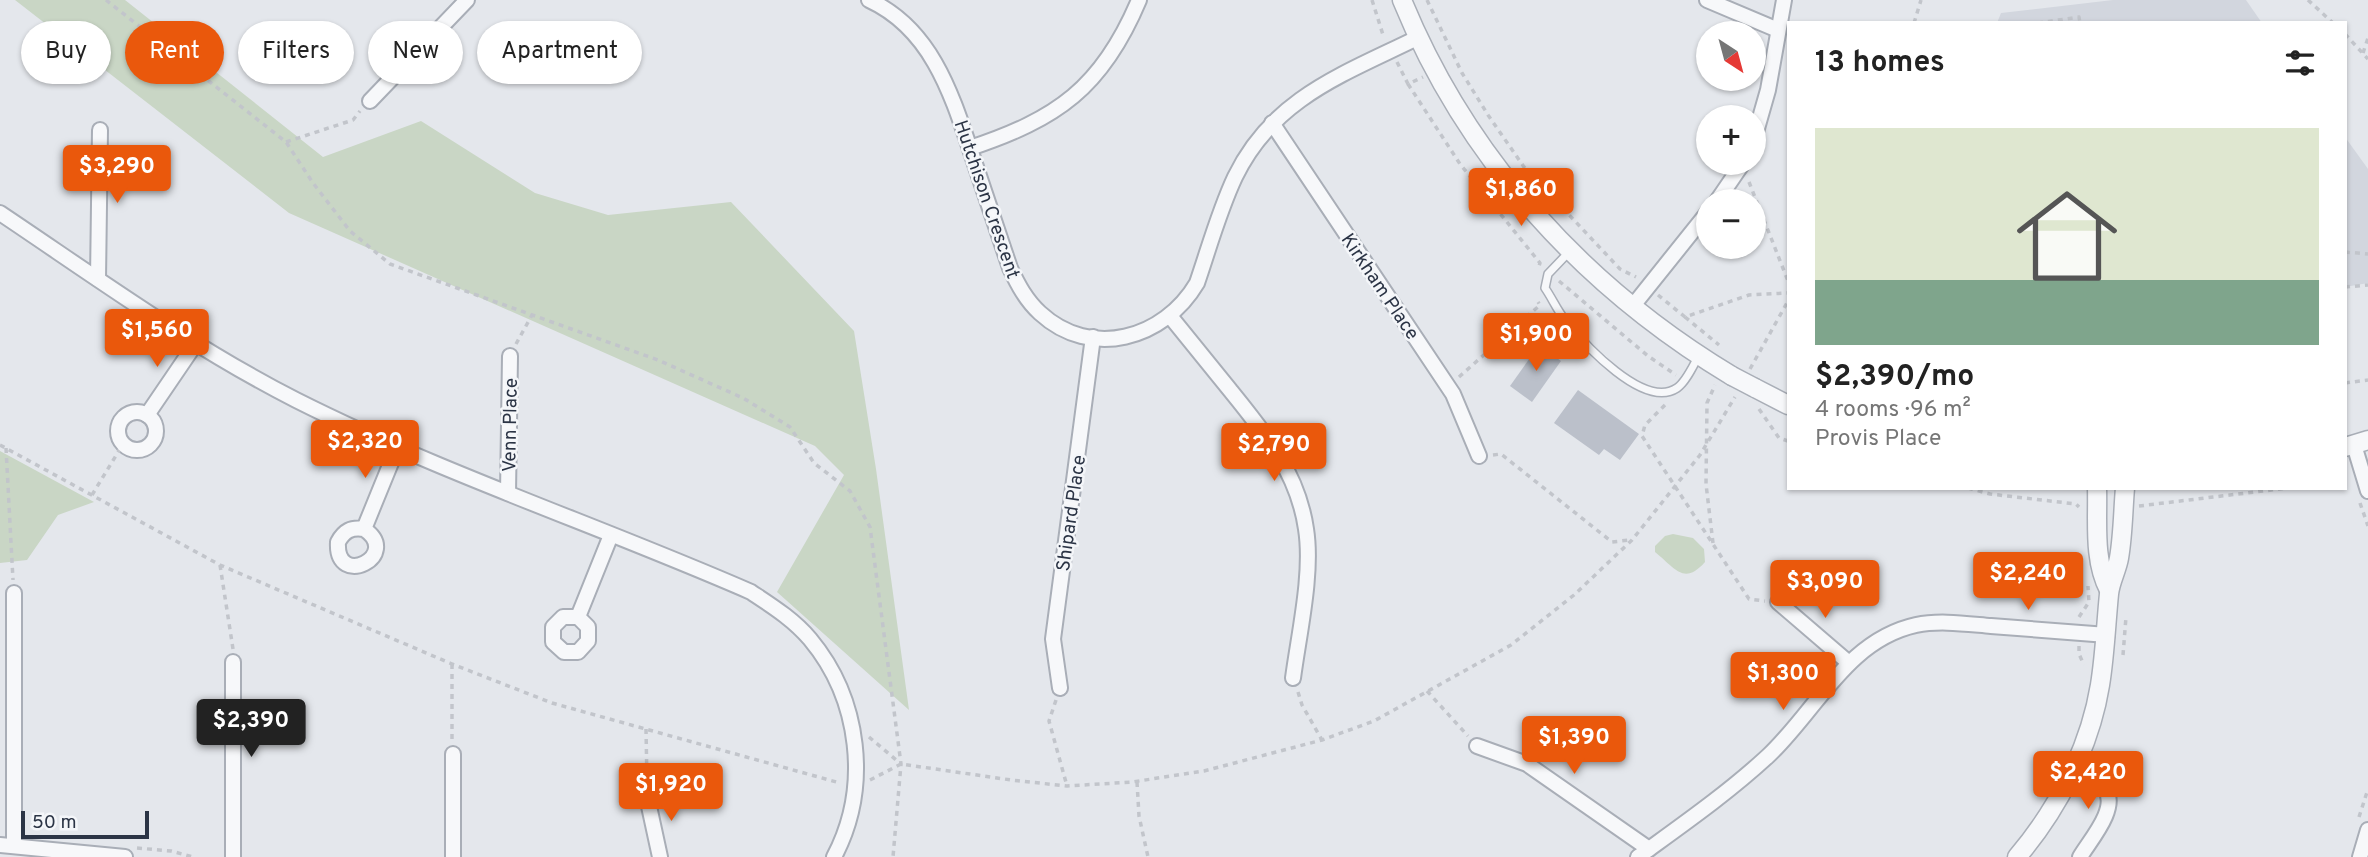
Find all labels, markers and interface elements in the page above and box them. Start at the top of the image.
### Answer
chip: Buy [21,21,111,84]
chip: Rent [125,21,224,84]
chip: Filters [238,21,354,84]
chip: New [368,21,463,84]
chip: Apartment [477,21,642,84]
north arrow [1696,21,1766,91]
map controls [1696,21,1766,259]
icon: filters [2281,44,2319,82]
text: 13 homes [1815,45,1945,82]
button: + [1696,105,1766,175]
street label: Hutchison Crescent [948,117,1024,282]
pin: $3,290 [60,146,174,205]
text: $3,290 [79,153,155,182]
pin: $1,860 [1464,168,1578,228]
icon: home [2004,173,2130,299]
text: $1,860 [1485,176,1557,205]
button: − [1696,189,1766,259]
street label: Kirkham Place [1335,229,1424,345]
pin: $1,560 [100,310,214,369]
pin: $1,900 [1479,314,1593,373]
text: $1,560 [121,317,193,346]
text: $1,900 [1499,321,1573,350]
text: $2,390/mo [1815,359,1974,396]
street label: Venn Place [498,378,524,472]
text: 4 rooms · 96 m² [1815,396,1971,425]
pin: $2,320 [308,420,422,480]
pin: $2,790 [1217,424,1331,483]
text: Provis Place [1815,425,1941,454]
text: $2,320 [327,428,403,457]
text: $2,790 [1237,431,1311,460]
street label: Shipard Place [1052,454,1092,573]
pin: $2,240 [1971,552,2085,612]
pin: $3,090 [1768,560,1882,620]
text: $2,240 [1989,560,2067,589]
text: $3,090 [1786,568,1864,597]
pin: $1,300 [1726,652,1840,712]
text: $1,300 [1747,660,1819,689]
pin: $2,390 [194,700,308,759]
text: $2,390 [213,707,289,736]
pin: $1,390 [1517,716,1631,776]
text: $1,390 [1538,724,1610,753]
pin: $2,420 [2031,752,2145,811]
text: $2,420 [2049,759,2127,788]
pin: $1,920 [614,764,728,823]
text: $1,920 [635,771,707,800]
scale bar [21,808,149,840]
text: 50 m [32,811,77,835]

